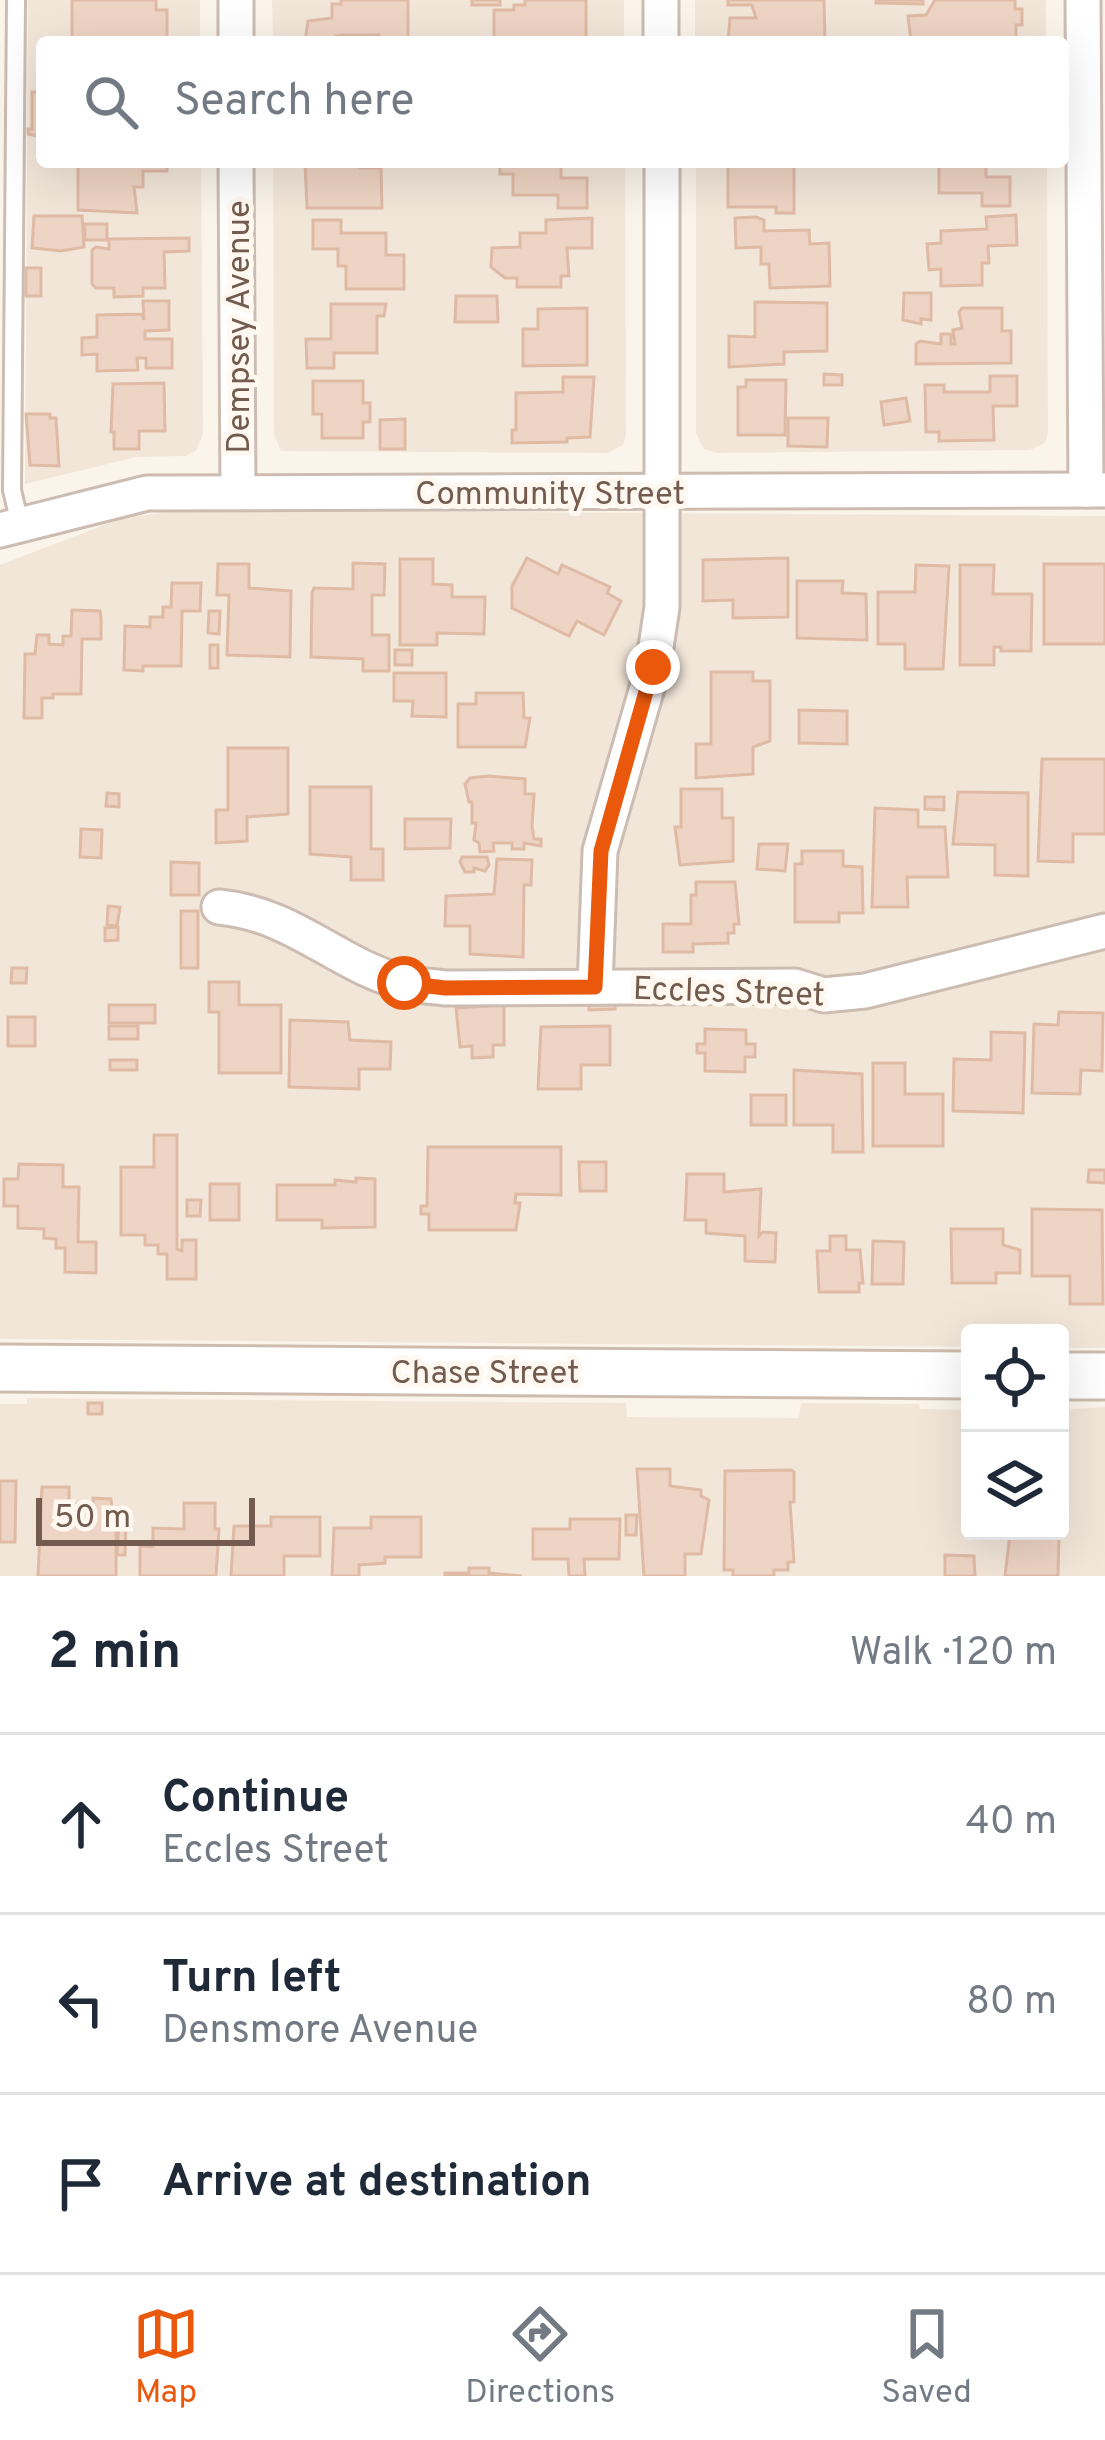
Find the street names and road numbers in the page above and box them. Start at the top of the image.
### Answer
street label: Dempsey Avenue [220,200,262,454]
street label: Community Street [415,475,685,517]
street label: Eccles Street [632,970,826,1018]
street label: Chase Street [391,1354,579,1396]

